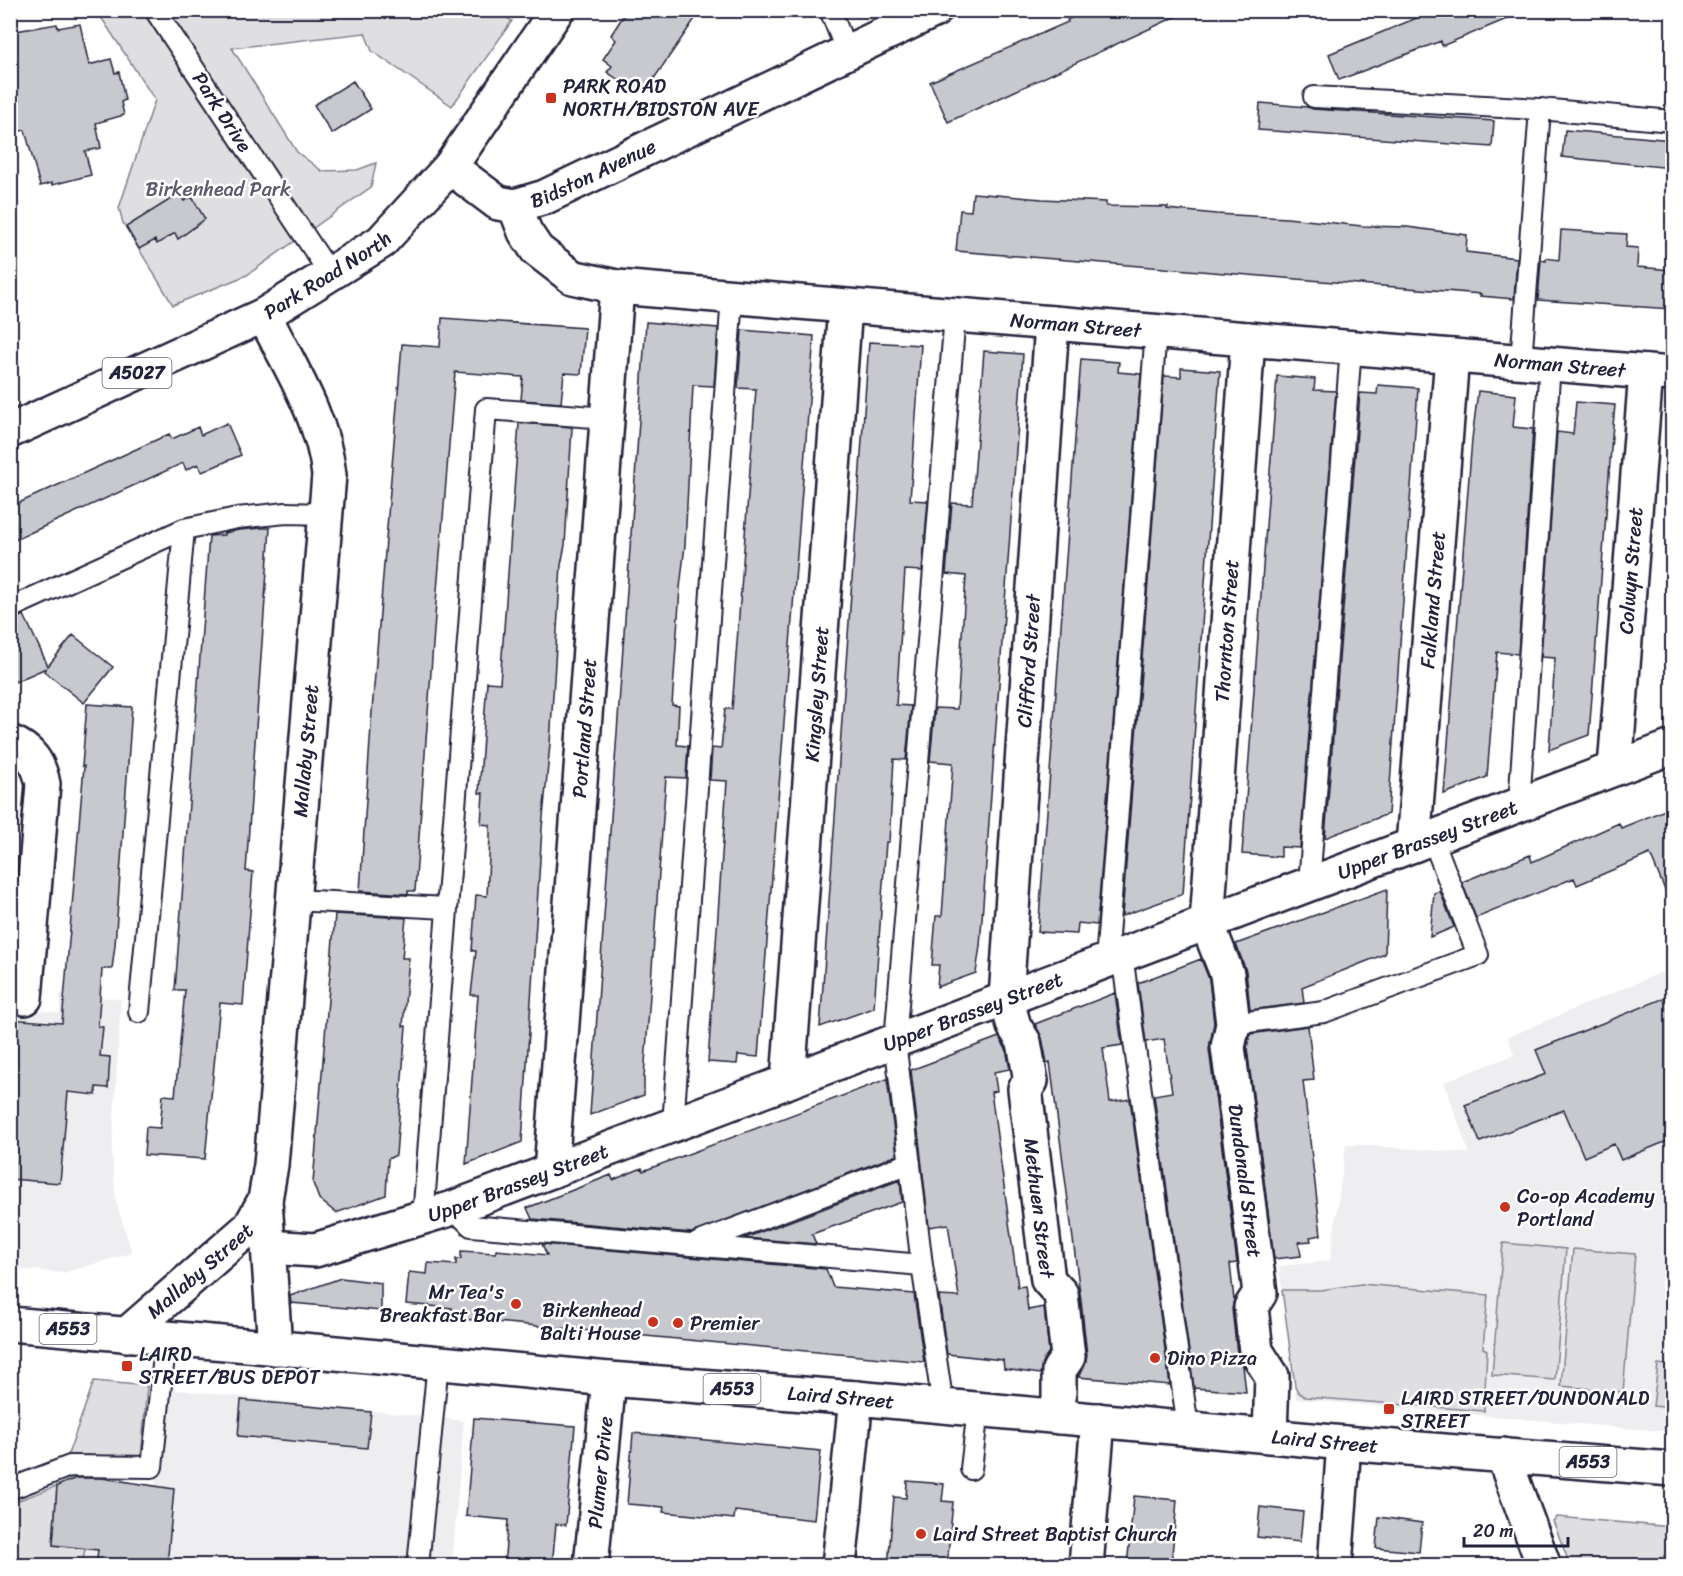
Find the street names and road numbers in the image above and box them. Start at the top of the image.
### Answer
street label: Park Drive [183,64,262,160]
street label: Bidston Avenue [526,129,662,218]
street label: Park Road North [256,223,401,329]
street label: Norman Street [1009,302,1143,348]
street label: Norman Street [1493,342,1628,388]
road number: A5027 [102,358,172,388]
street label: Colwyn Street [1608,506,1653,635]
street label: Falkland Street [1410,530,1455,670]
street label: Thornton Street [1205,558,1249,704]
street label: Clifford Street [1007,592,1051,729]
street label: Kingsley Street [794,625,839,763]
street label: Portland Street [561,657,607,799]
street label: Mallaby Street [283,683,329,819]
street label: Upper Brassey Street [1332,789,1523,890]
street label: Upper Brassey Street [877,961,1068,1061]
street label: Dundonald Street [1218,1102,1273,1260]
street label: Upper Brassey Street [423,1133,614,1232]
street label: Methuen Street [1014,1136,1065,1281]
street label: Mallaby Street [138,1214,262,1327]
road number: A553 [40,1314,97,1344]
road number: A553 [704,1374,760,1404]
street label: Laird Street [786,1375,896,1419]
street label: Plumer Drive [577,1415,623,1530]
street label: Laird Street [1270,1419,1380,1463]
road number: A553 [1560,1447,1616,1477]

